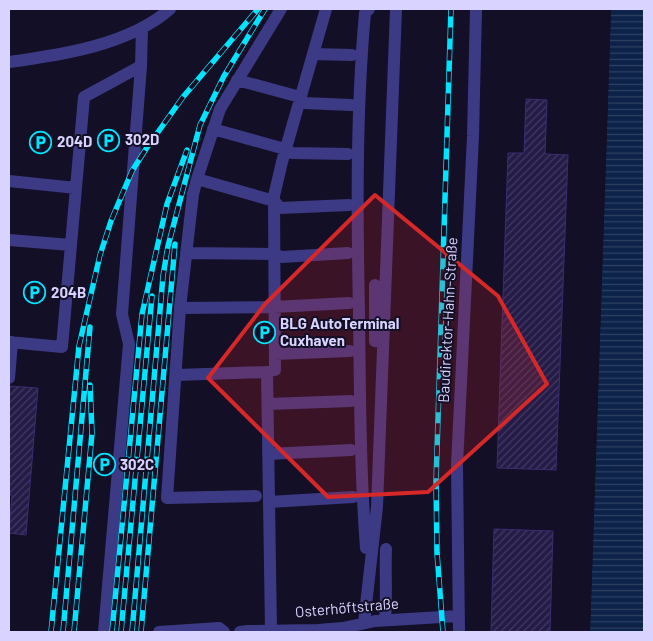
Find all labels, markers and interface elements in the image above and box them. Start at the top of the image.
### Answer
parking icon: 302D [97,128,121,152]
parking icon: 204D [29,130,53,154]
place label: 302D [125,130,159,148]
place label: 204D [57,132,92,150]
street label: Baudirektor-Hahn-Straße [434,237,460,403]
parking icon: 204B [23,281,47,305]
place label: 204B [51,283,86,301]
place label: BLG AutoTerminal Cuxhaven [280,314,399,349]
parking icon: BLG AutoTerminal Cuxhaven [252,321,276,345]
parking icon: 302C [92,453,116,477]
place label: 302C [120,455,154,473]
street label: Osterhöftstraße [294,594,400,621]

